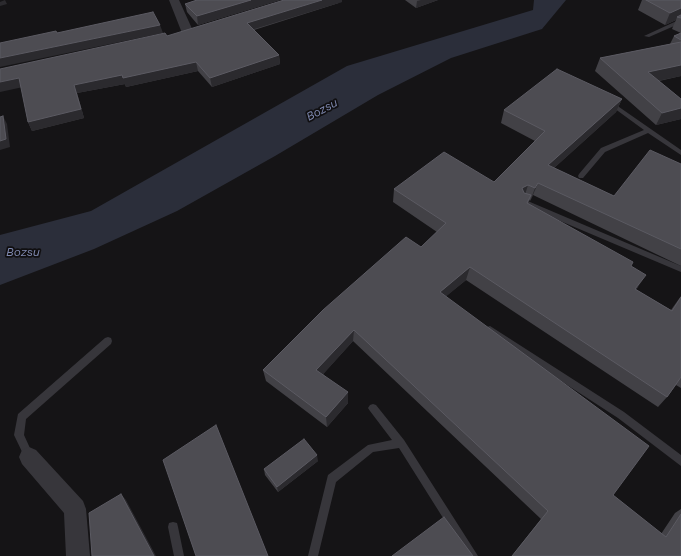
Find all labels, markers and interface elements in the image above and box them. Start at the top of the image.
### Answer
water label: Bozsu [304,96,340,124]
water label: Bozsu [6,245,40,259]

